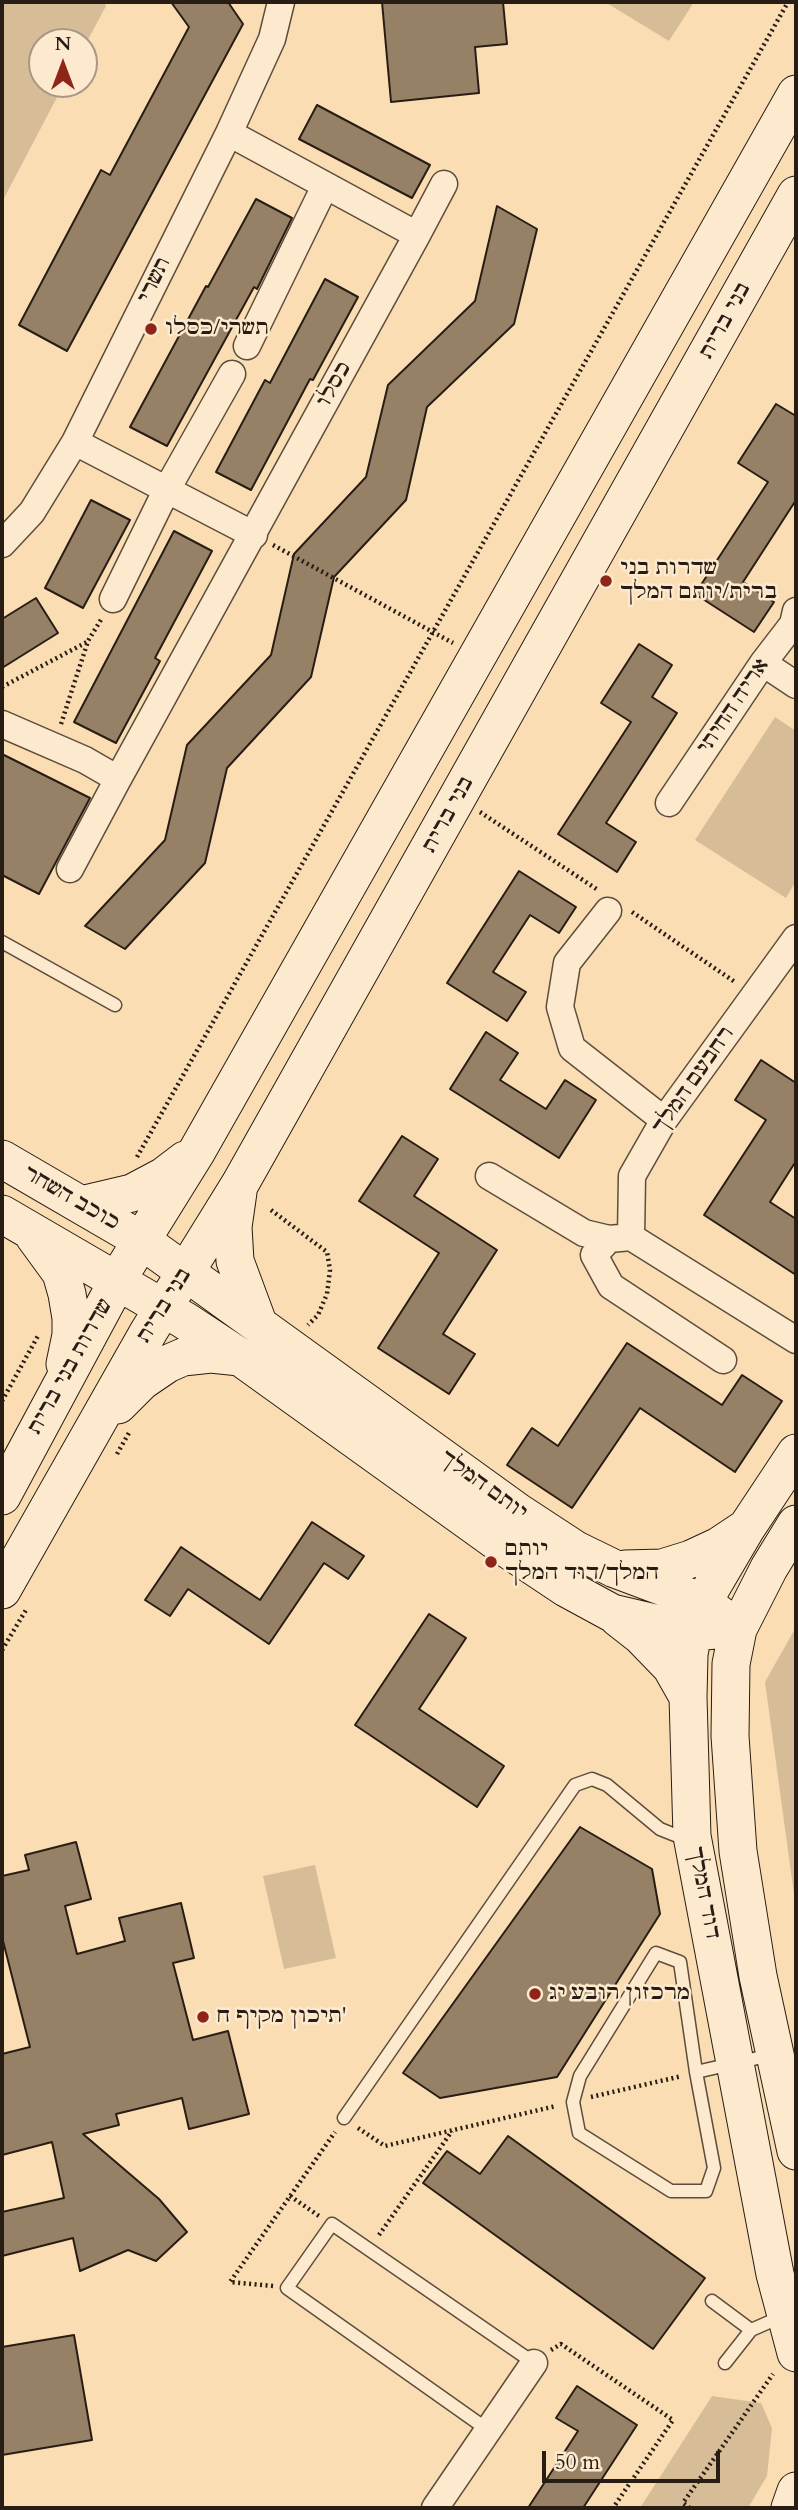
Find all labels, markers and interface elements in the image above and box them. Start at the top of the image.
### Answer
north arrow [28,28,98,98]
text: N [55,31,71,57]
street label: תשרי [133,254,177,308]
street label: בני ברית [695,278,757,364]
place label: תשרי/כסלו [165,316,269,342]
marker: תשרי/כסלו [143,321,159,337]
street label: כסלו [312,358,358,412]
place label: שדרות בני ברית/יותם המלך [620,556,777,606]
marker: שדרות בני ברית/יותם המלך [598,573,614,589]
street label: אריה החיתי [693,654,775,760]
street label: בני ברית [418,772,480,858]
street label: רחבעם המלך [648,1022,740,1140]
street label: כוכב השחר [18,1161,124,1237]
street label: בני ברית [132,1264,198,1348]
street label: שדרות בני ברית [23,1295,119,1439]
street label: יותם המלך [434,1446,532,1526]
place label: יותם המלך/דוד המלך [505,1537,659,1587]
marker: יותם המלך/דוד המלך [483,1554,499,1570]
street label: דוד המלך [682,1844,724,1942]
place label: מרכזון רובע יג [549,1981,690,2007]
marker: מרכזון רובע יג [527,1986,543,2002]
place label: תיכון מקיף ח' [217,2004,346,2030]
marker: תיכון מקיף ח' [195,2009,211,2025]
scale bar [546,2436,724,2480]
text: 50 m [555,2448,600,2477]

